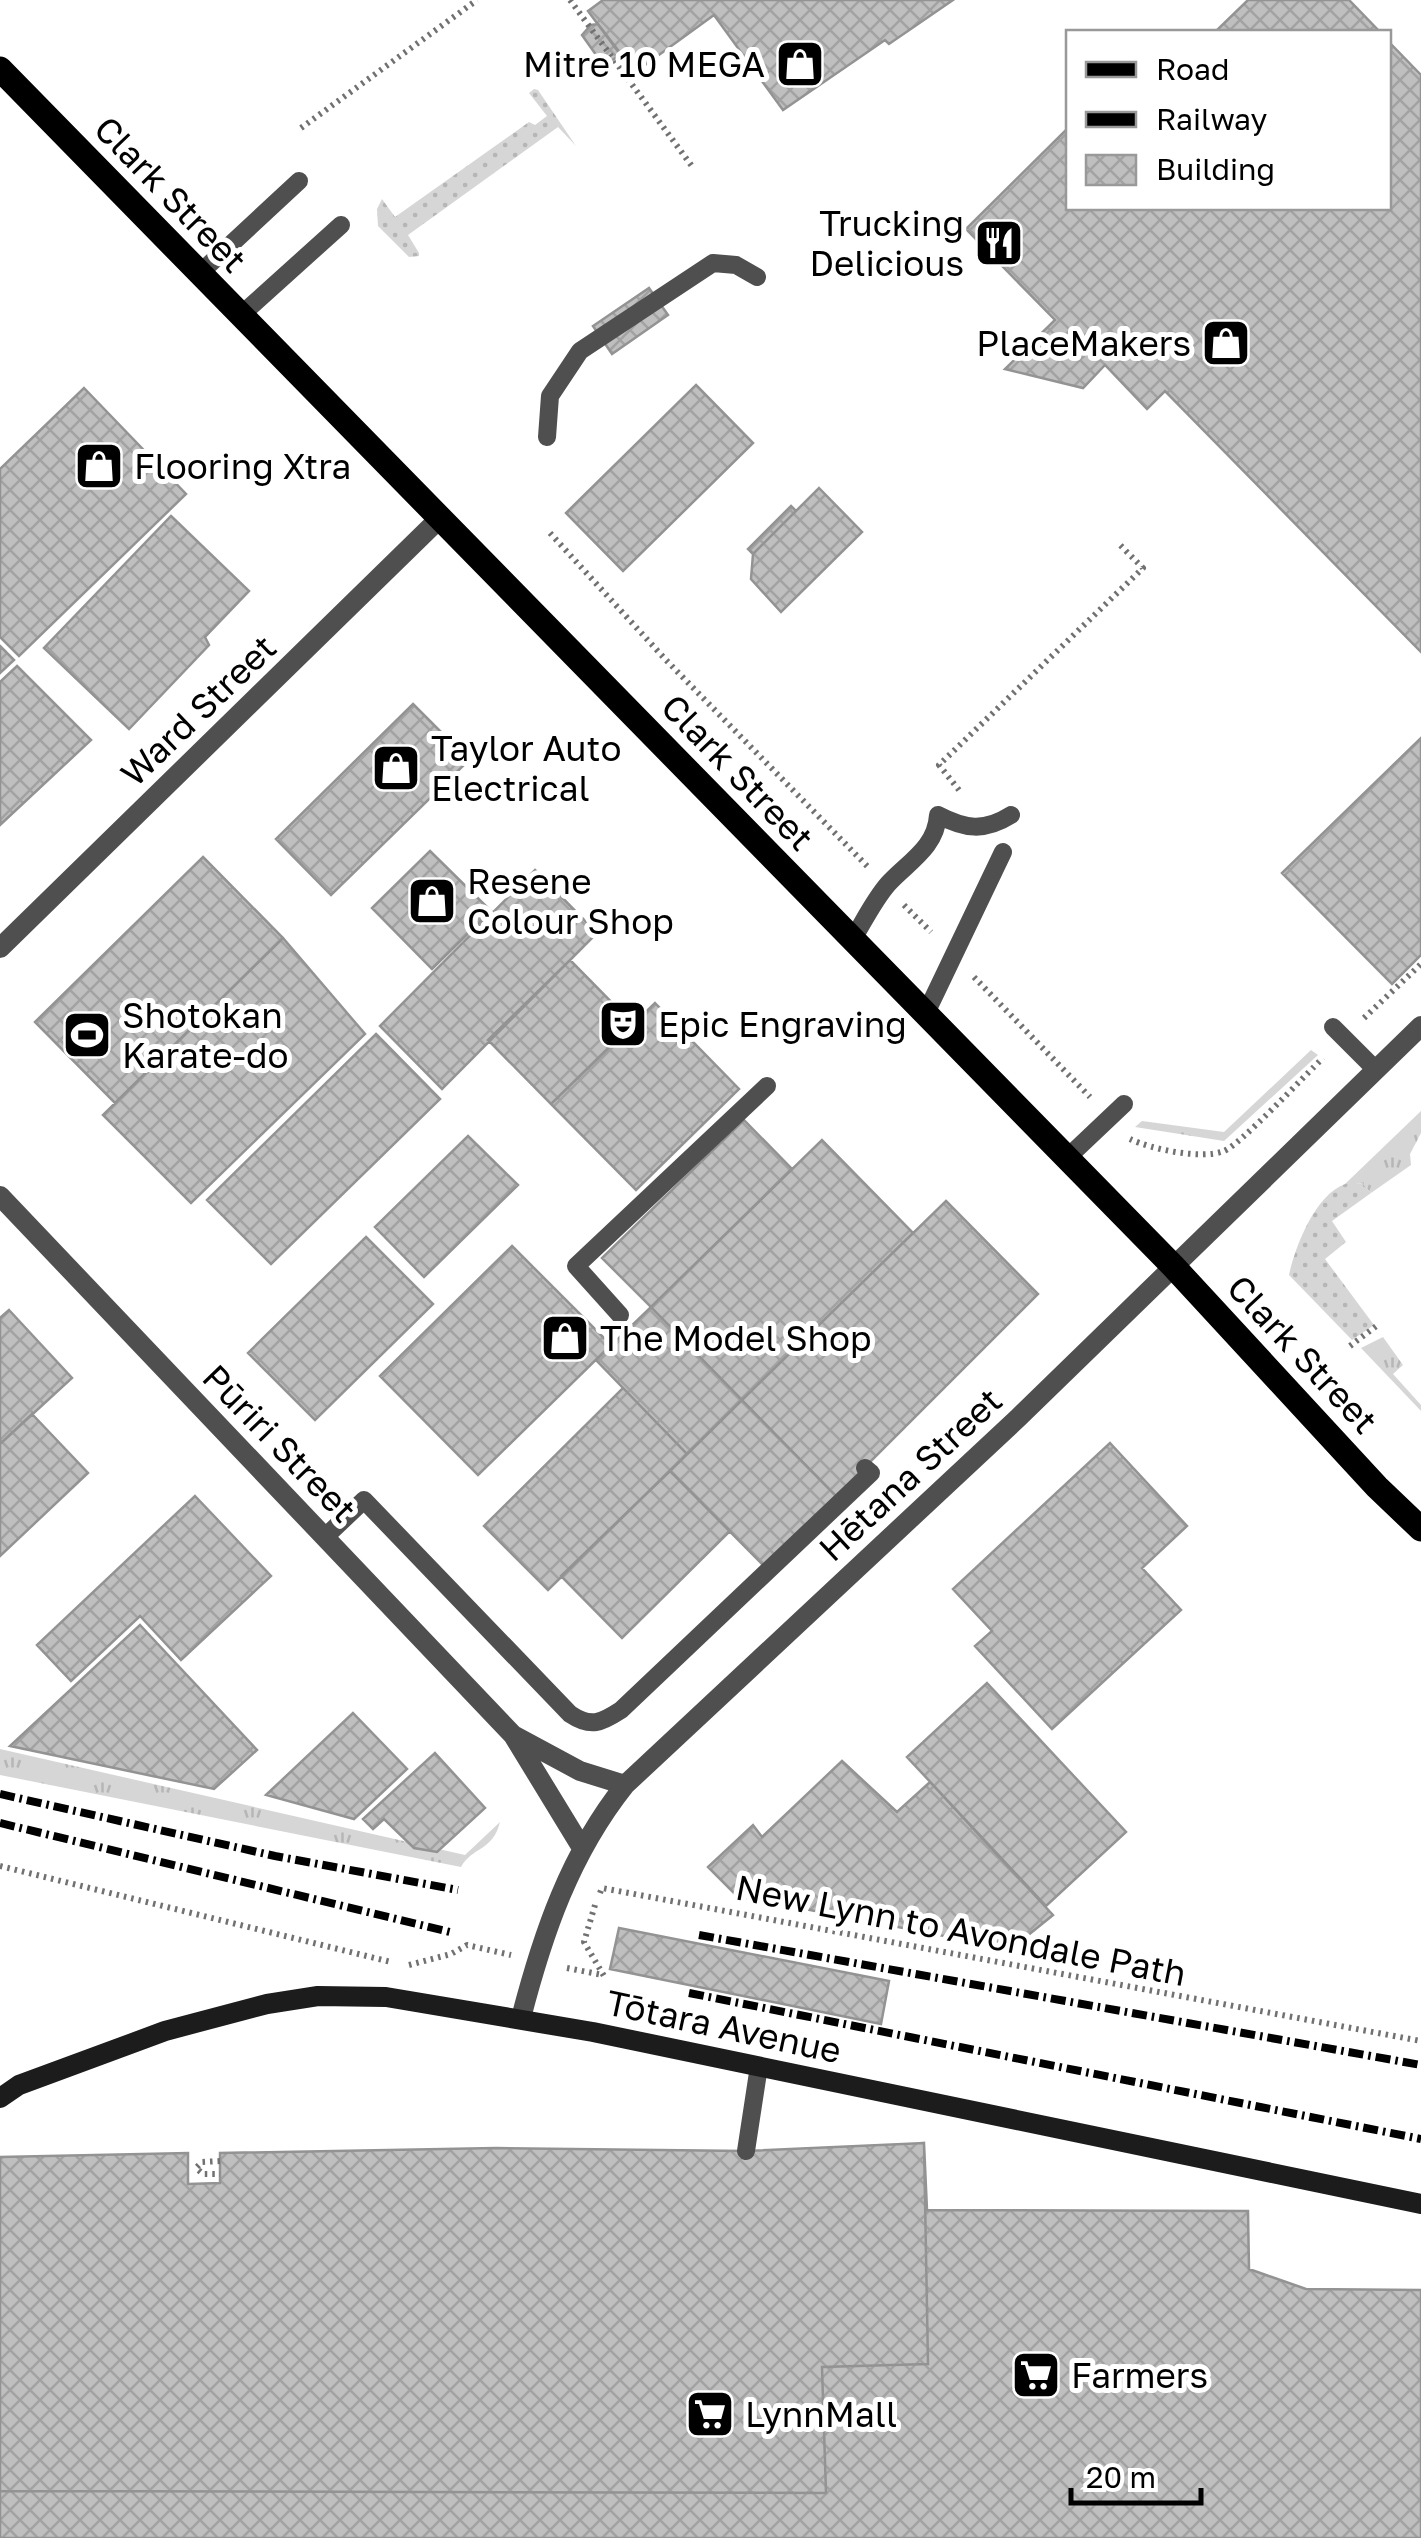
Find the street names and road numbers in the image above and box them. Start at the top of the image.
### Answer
street label: Clark Street [86,107,256,281]
street label: Ward Street [112,626,284,794]
street label: Clark Street [653,685,823,859]
street label: Clark Street [1219,1266,1387,1442]
street label: Pūriri Street [195,1356,365,1530]
street label: Hētana Street [810,1379,1010,1569]
street label: New Lynn to Avondale Path [732,1866,1190,1994]
street label: Tōtara Avenue [603,1981,845,2071]

